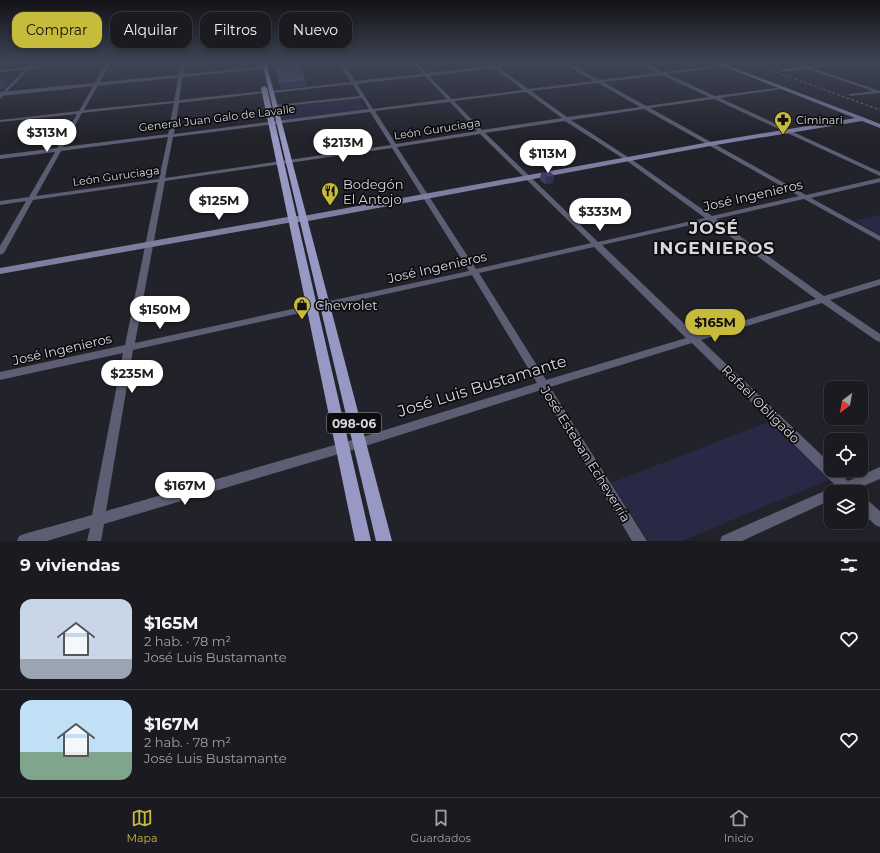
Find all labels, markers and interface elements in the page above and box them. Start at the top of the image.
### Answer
chip: Comprar [12,12,102,48]
chip: Alquilar [110,12,192,48]
chip: Filtros [200,12,271,48]
chip: Nuevo [279,12,352,48]
street label: General Juan Galo de Lavalle [138,101,296,135]
pharmacy icon: Ciminari [773,110,793,135]
place label: Ciminari [796,113,843,127]
street label: León Guruciaga [393,115,481,143]
pin: $313M [19,119,75,153]
text: $313M [26,124,68,140]
pin: $213M [315,129,371,163]
text: $213M [322,134,364,150]
pin: $113M [520,140,576,174]
text: $113M [529,145,567,161]
street label: León Guruciaga [72,163,160,189]
place label: Bodegón El Antojo [343,176,403,207]
street label: José Ingenieros [701,176,804,214]
restaurant icon: Bodegón El Antojo [320,181,340,206]
pin: $125M [191,187,247,221]
text: $125M [198,192,240,208]
pin: $333M [572,198,628,232]
text: $333M [578,203,622,219]
district label: JOSÉ INGENIEROS [653,218,775,258]
street label: José Ingenieros [385,248,488,286]
shop icon: Chevrolet [292,295,312,320]
pin: $150M [132,296,188,330]
place label: Chevrolet [315,297,378,313]
text: $150M [139,301,181,317]
pin: $165M [687,309,743,343]
text: $165M [694,314,736,330]
street label: José Ingenieros [10,330,113,368]
street label: José Luis Bustamante [394,351,569,421]
pin: $235M [104,360,160,394]
street label: Rafael Obligado [719,362,803,446]
text: $235M [110,365,154,381]
north arrow [824,381,868,425]
map controls [824,381,868,529]
street label: José Esteban Echeverría [537,382,634,525]
road number: 098-06 [327,413,381,433]
button: locate [824,433,868,477]
pin: $167M [157,472,213,506]
text: $167M [164,477,206,493]
button: layers [824,485,868,529]
icon: filters [838,554,860,576]
text: 9 viviendas [20,555,120,575]
text: $165M [144,613,199,633]
icon: home [52,615,100,663]
icon: heart [838,628,860,650]
text: 2 hab. · 78 m² [144,633,231,649]
text: José Luis Bustamante [144,649,287,665]
text: $167M [144,714,199,734]
icon: home [52,716,100,764]
icon: heart [838,729,860,751]
text: 2 hab. · 78 m² [144,734,231,750]
text: José Luis Bustamante [144,750,287,766]
tab: Mapa [127,807,157,845]
tab: Guardados [410,807,471,845]
tab: Inicio [724,807,753,845]

